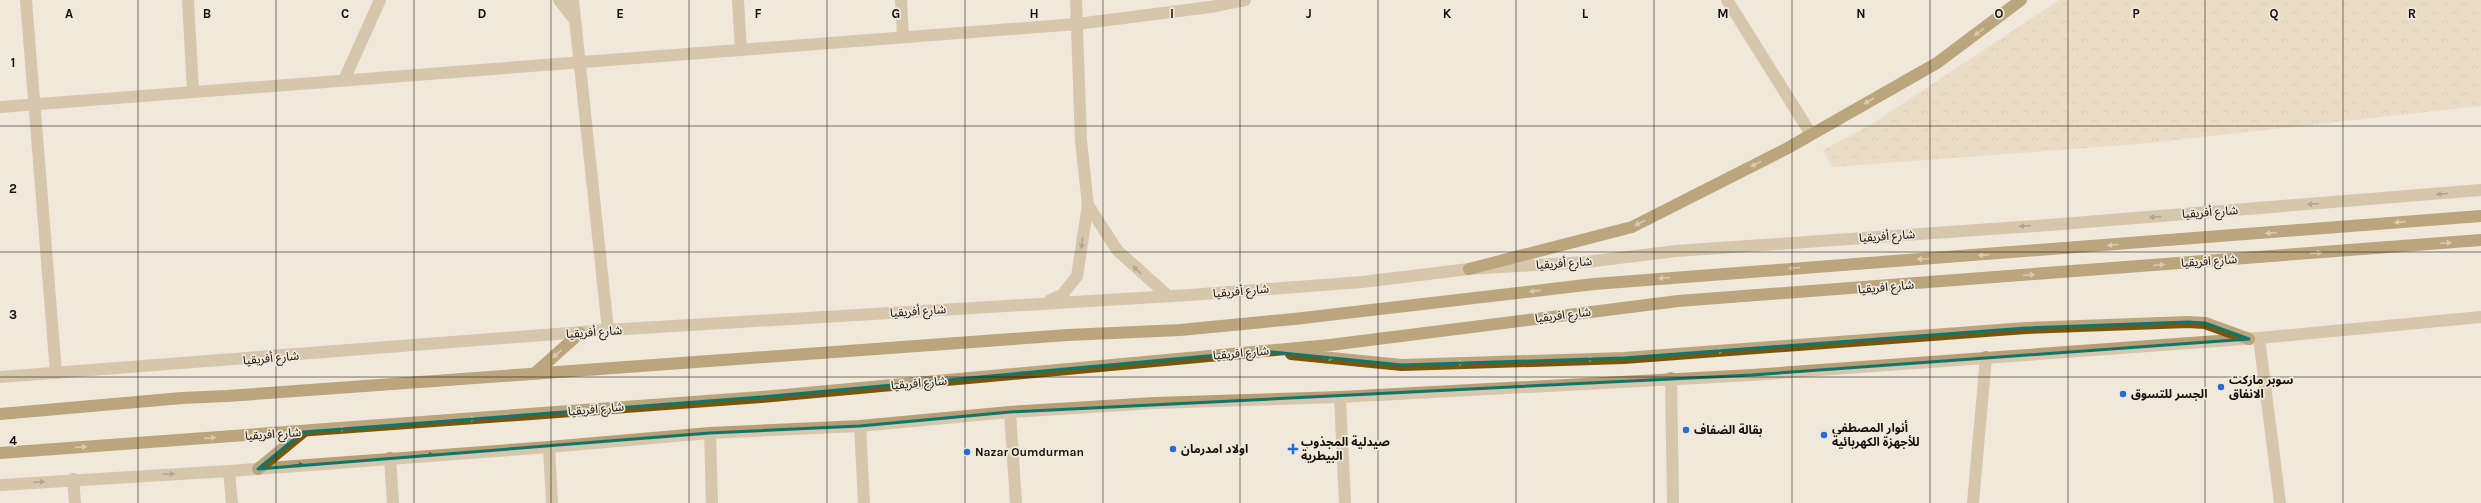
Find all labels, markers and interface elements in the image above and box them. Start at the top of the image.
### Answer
text: A [65,6,73,21]
text: B [203,6,211,21]
text: C [341,6,349,21]
text: D [478,6,487,21]
text: E [616,6,624,21]
text: F [754,6,762,21]
text: G [892,6,900,21]
text: H [1029,6,1039,21]
text: I [1170,6,1174,21]
text: J [1306,6,1312,21]
text: K [1443,6,1452,21]
text: L [1582,6,1589,21]
text: M [1717,6,1729,21]
text: N [1856,6,1866,21]
text: O [1995,6,2004,21]
text: P [2132,6,2140,21]
text: Q [2270,6,2279,21]
text: R [2408,6,2416,21]
one-way arrow [1974,28,1984,36]
text: 1 [11,55,15,70]
one-way arrow [1864,98,1875,105]
one-way arrow [1750,161,1761,167]
text: 2 [9,181,17,196]
one-way arrow [2436,190,2448,197]
one-way arrow [2307,201,2319,208]
street label: شارع أفريقيا [2181,203,2239,223]
one-way arrow [2149,213,2161,220]
one-way arrow [2394,219,2406,226]
one-way arrow [1634,220,1645,226]
one-way arrow [2019,223,2031,230]
street label: شارع أفريقيا [1858,227,1916,247]
one-way arrow [2265,229,2277,236]
one-way arrow [1079,237,1085,249]
one-way arrow [2440,239,2452,246]
one-way arrow [2107,242,2119,248]
one-way arrow [2310,249,2322,256]
one-way arrow [1978,252,1990,259]
street label: شارع افريقيا [2180,252,2238,272]
street label: شارع أفريقيا [1535,254,1593,274]
one-way arrow [1917,256,1929,263]
one-way arrow [2153,262,2165,269]
one-way arrow [1132,265,1142,275]
one-way arrow [1788,265,1800,272]
one-way arrow [2023,272,2035,279]
one-way arrow [1658,275,1670,282]
street label: شارع افريقيا [1857,278,1915,298]
street label: شارع أفريقيا [1212,281,1270,302]
one-way arrow [1529,287,1541,294]
street label: شارع أفريقيا [889,302,947,322]
street label: شارع افريقيا [1534,305,1592,327]
text: 3 [9,307,17,322]
street label: شارع أفريقيا [565,323,623,343]
street label: شارع افريقيا [1212,344,1270,364]
one-way arrow [1712,347,1724,354]
street label: شارع أفريقيا [242,348,300,369]
one-way arrow [552,349,562,358]
one-way arrow [1322,354,1334,361]
one-way arrow [1582,356,1595,362]
one-way arrow [1452,360,1465,366]
place label: سوبر ماركت الانفاق [2229,373,2293,401]
street label: شارع افريقيا [890,374,948,394]
marker: سوبر ماركت الانفاق [2216,382,2226,392]
place label: الجسر للتسوق [2131,387,2207,401]
marker: الجسر للتسوق [2118,389,2128,399]
street label: شارع افريقيا [567,400,625,420]
one-way arrow [464,416,476,423]
place label: أنوار المصطفى للأجهزة الكهربائية [1832,420,1920,449]
place label: بقالة الضفاف [1694,423,1763,437]
street label: شارع افريقيا [244,425,302,445]
marker: بقالة الضفاف [1681,425,1691,435]
one-way arrow [334,426,346,433]
marker: أنوار المصطفى للأجهزة الكهربائية [1819,430,1829,440]
text: 4 [9,433,17,448]
one-way arrow [204,435,216,442]
place label: صيدلية المجذوب البيطرية [1301,435,1390,463]
place label: اولاد امدرمان [1181,442,1248,456]
one-way arrow [75,444,87,451]
marker: اولاد امدرمان [1168,444,1178,454]
marker: صيدلية المجذوب البيطرية [1288,444,1298,454]
place label: Nazar Oumdurman [975,445,1084,459]
marker: Nazar Oumdurman [962,447,972,457]
one-way arrow [422,452,434,459]
one-way arrow [292,462,304,469]
one-way arrow [163,471,175,478]
one-way arrow [33,478,45,485]

